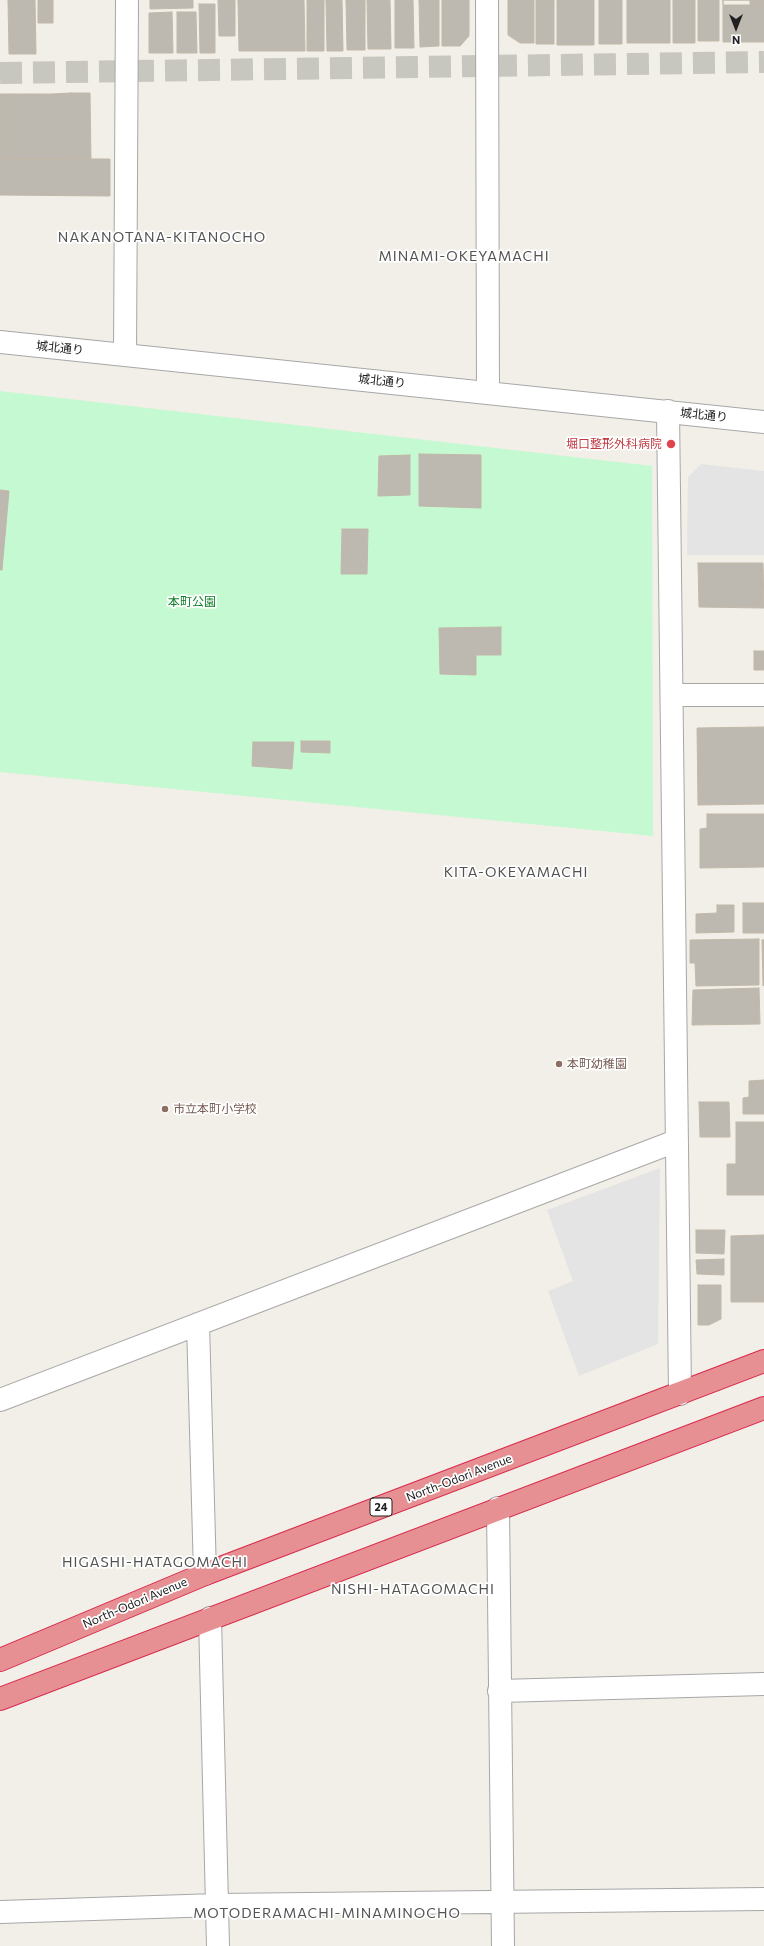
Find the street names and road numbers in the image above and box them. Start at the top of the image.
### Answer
street label: 城北通り [35,338,85,358]
street label: 城北通り [357,371,407,391]
street label: 城北通り [679,405,729,425]
street label: North-Odori Avenue [404,1451,514,1505]
road number: 24 [370,1498,392,1516]
street label: North-Odori Avenue [81,1574,189,1632]

